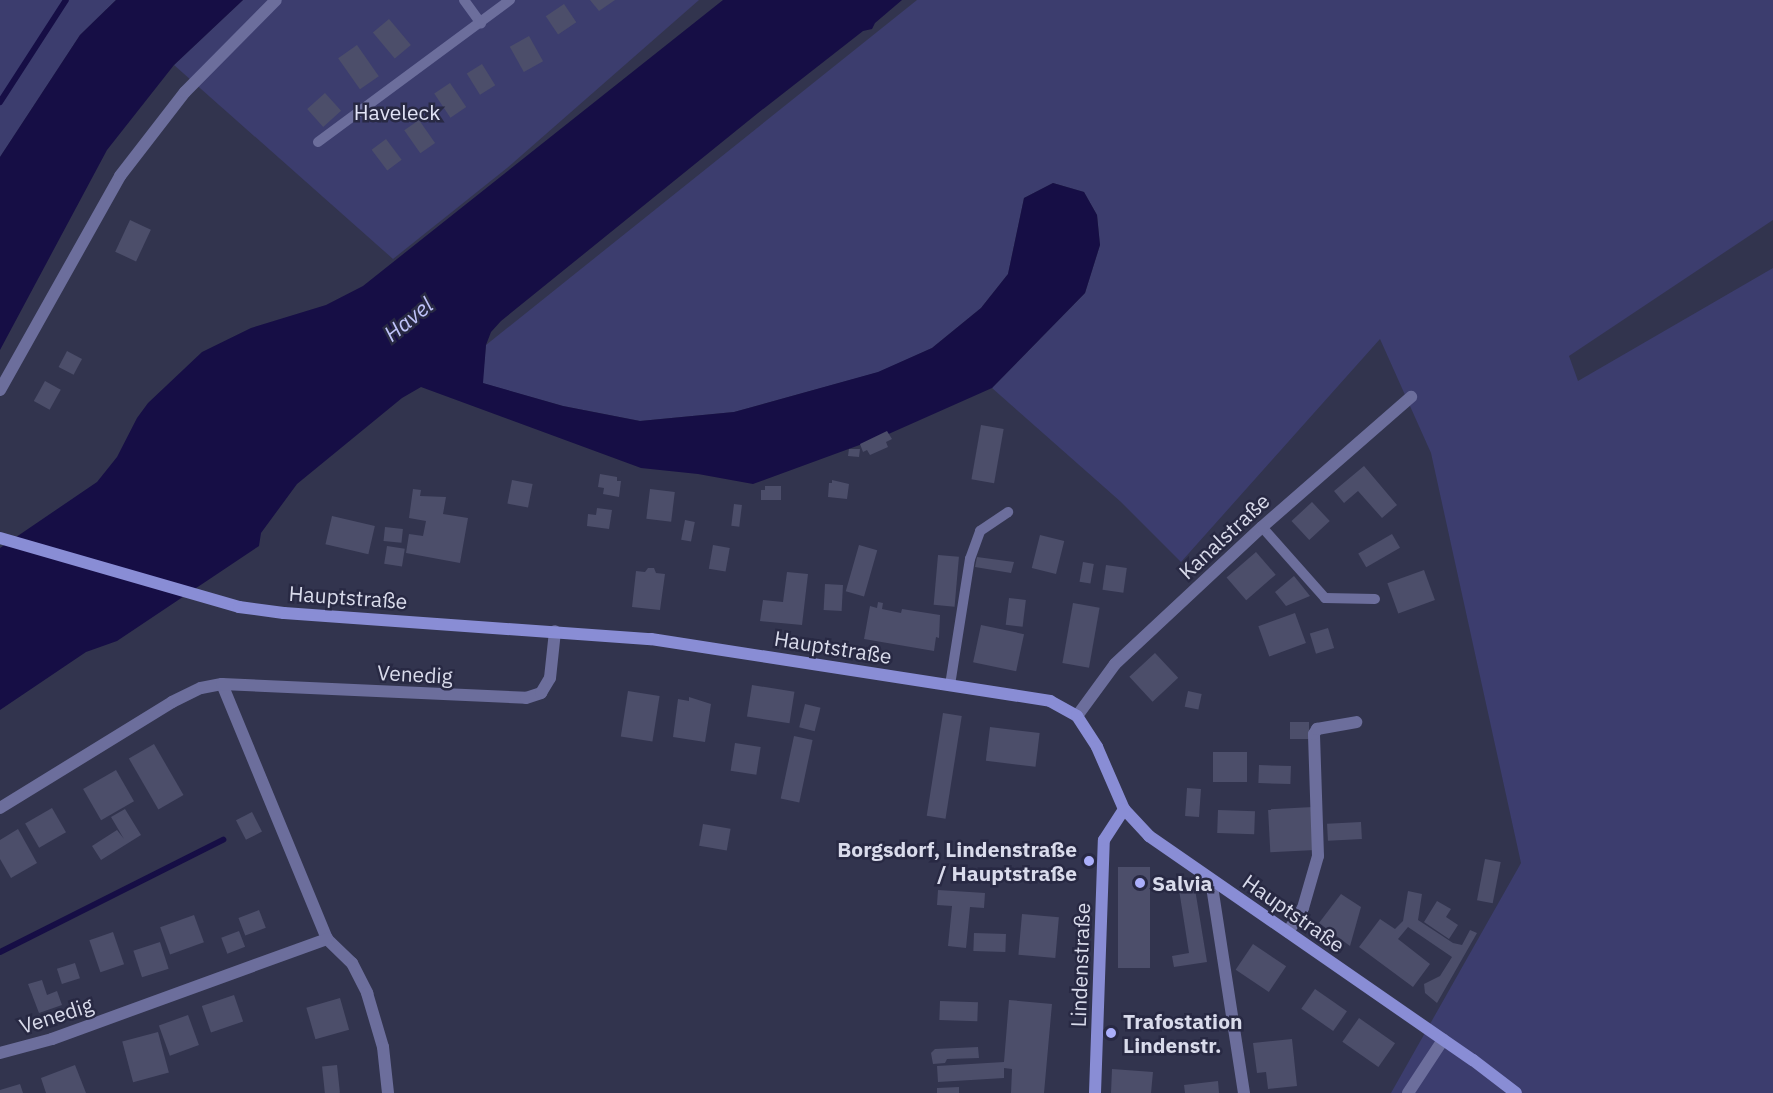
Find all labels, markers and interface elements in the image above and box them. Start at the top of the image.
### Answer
park label: Haveleck [354,99,440,125]
water label: Havel [378,291,438,347]
street label: Kanalstraße [1174,488,1274,584]
street label: Hauptstraße [288,580,408,614]
street label: Hauptstraße [772,625,894,669]
street label: Venedig [377,659,453,689]
place label: Borgsdorf, Lindenstraße / Hauptstraße [837,836,1077,886]
marker: Borgsdorf, Lindenstraße / Hauptstraße [1082,854,1096,868]
street label: Hauptstraße [1238,869,1350,957]
place label: Salvia [1152,870,1213,896]
marker: Salvia [1133,876,1147,890]
street label: Lindenstraße [1065,902,1095,1028]
street label: Venedig [16,991,96,1039]
place label: Trafostation Lindenstr. [1123,1008,1242,1058]
marker: Trafostation Lindenstr. [1104,1026,1118,1040]

